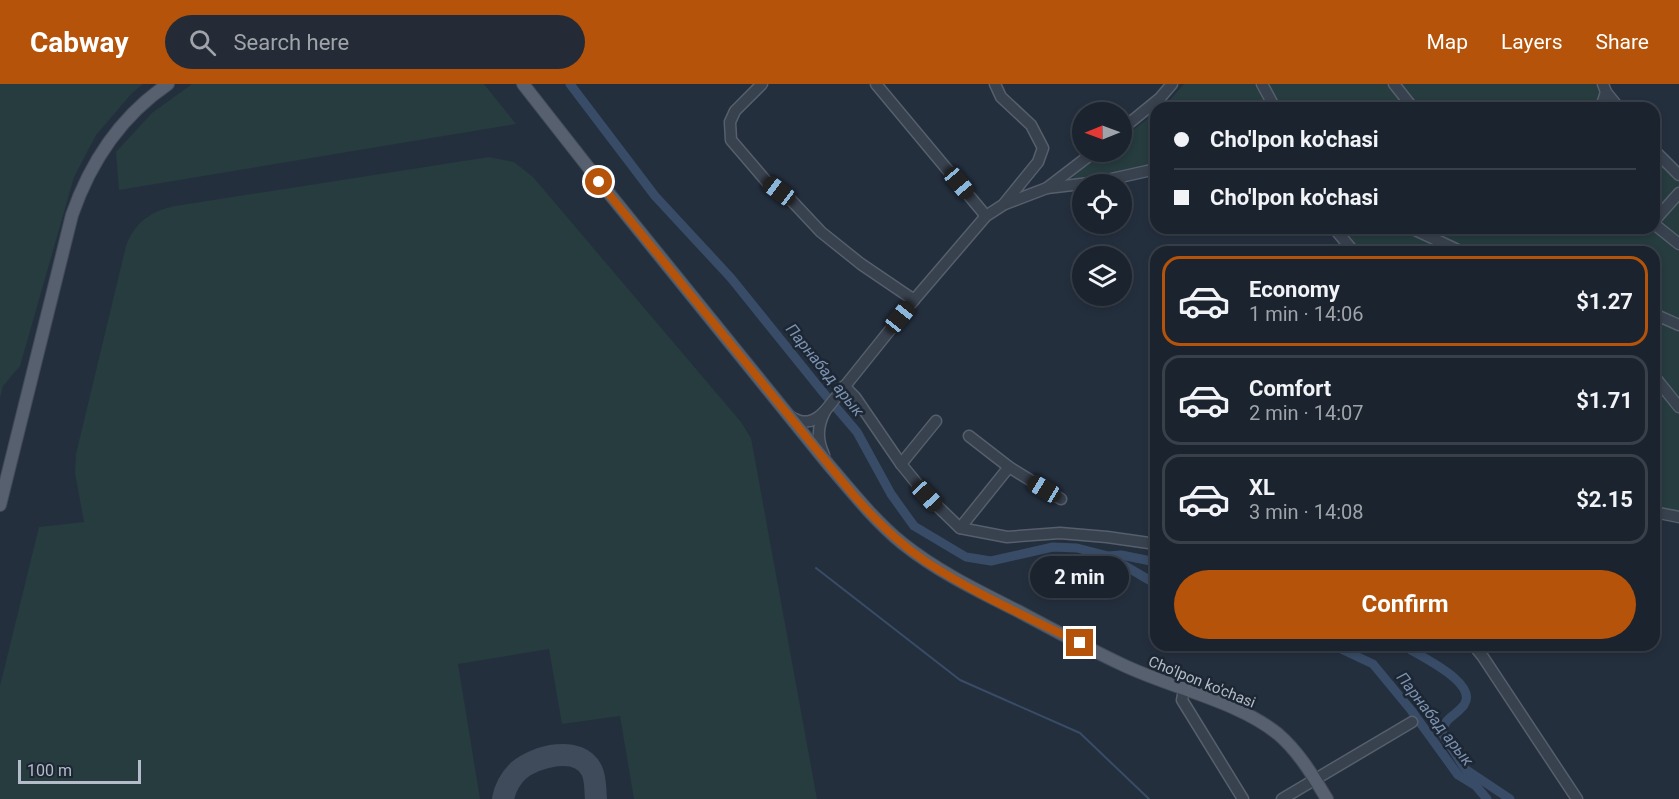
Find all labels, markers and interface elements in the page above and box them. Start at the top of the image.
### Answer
search box [165,15,585,69]
text: Cabway [30,26,129,59]
icon: search [186,26,219,59]
text: Search here [234,30,349,55]
text: Map [1426,30,1468,54]
text: Layers [1501,30,1562,54]
text: Share [1595,30,1649,54]
north arrow [1072,102,1132,162]
map controls [1072,102,1132,306]
text: Cho'lpon ko'chasi [1210,127,1379,152]
car [941,163,977,203]
route start [585,168,612,195]
car [759,173,799,209]
button: locate [1072,174,1132,234]
text: Cho'lpon ko'chasi [1210,185,1379,210]
button: layers [1072,246,1132,306]
icon: car [1177,274,1231,328]
text: Economy [1249,277,1340,302]
text: $1.27 [1576,289,1633,314]
car [882,297,918,337]
text: 1 min · 14:06 [1249,302,1364,326]
water label: Парнабад арык [782,320,869,421]
icon: car [1177,373,1231,427]
text: Comfort [1249,376,1331,401]
text: $1.71 [1576,388,1633,413]
text: 2 min · 14:07 [1249,401,1364,425]
car [1024,472,1064,506]
icon: car [1177,472,1231,526]
text: XL [1249,475,1275,500]
car [908,477,946,515]
text: $2.15 [1576,487,1633,512]
text: 3 min · 14:08 [1249,500,1364,524]
callout: 2 min [1030,556,1130,598]
text: 2 min [1054,565,1105,589]
button: Confirm [1174,570,1636,639]
route end [1066,629,1093,656]
street label: Cho'lpon ko'chasi [1146,652,1258,712]
water label: Парнабад арык [1393,668,1478,770]
scale bar [18,757,141,784]
text: 100 m [27,761,72,780]

